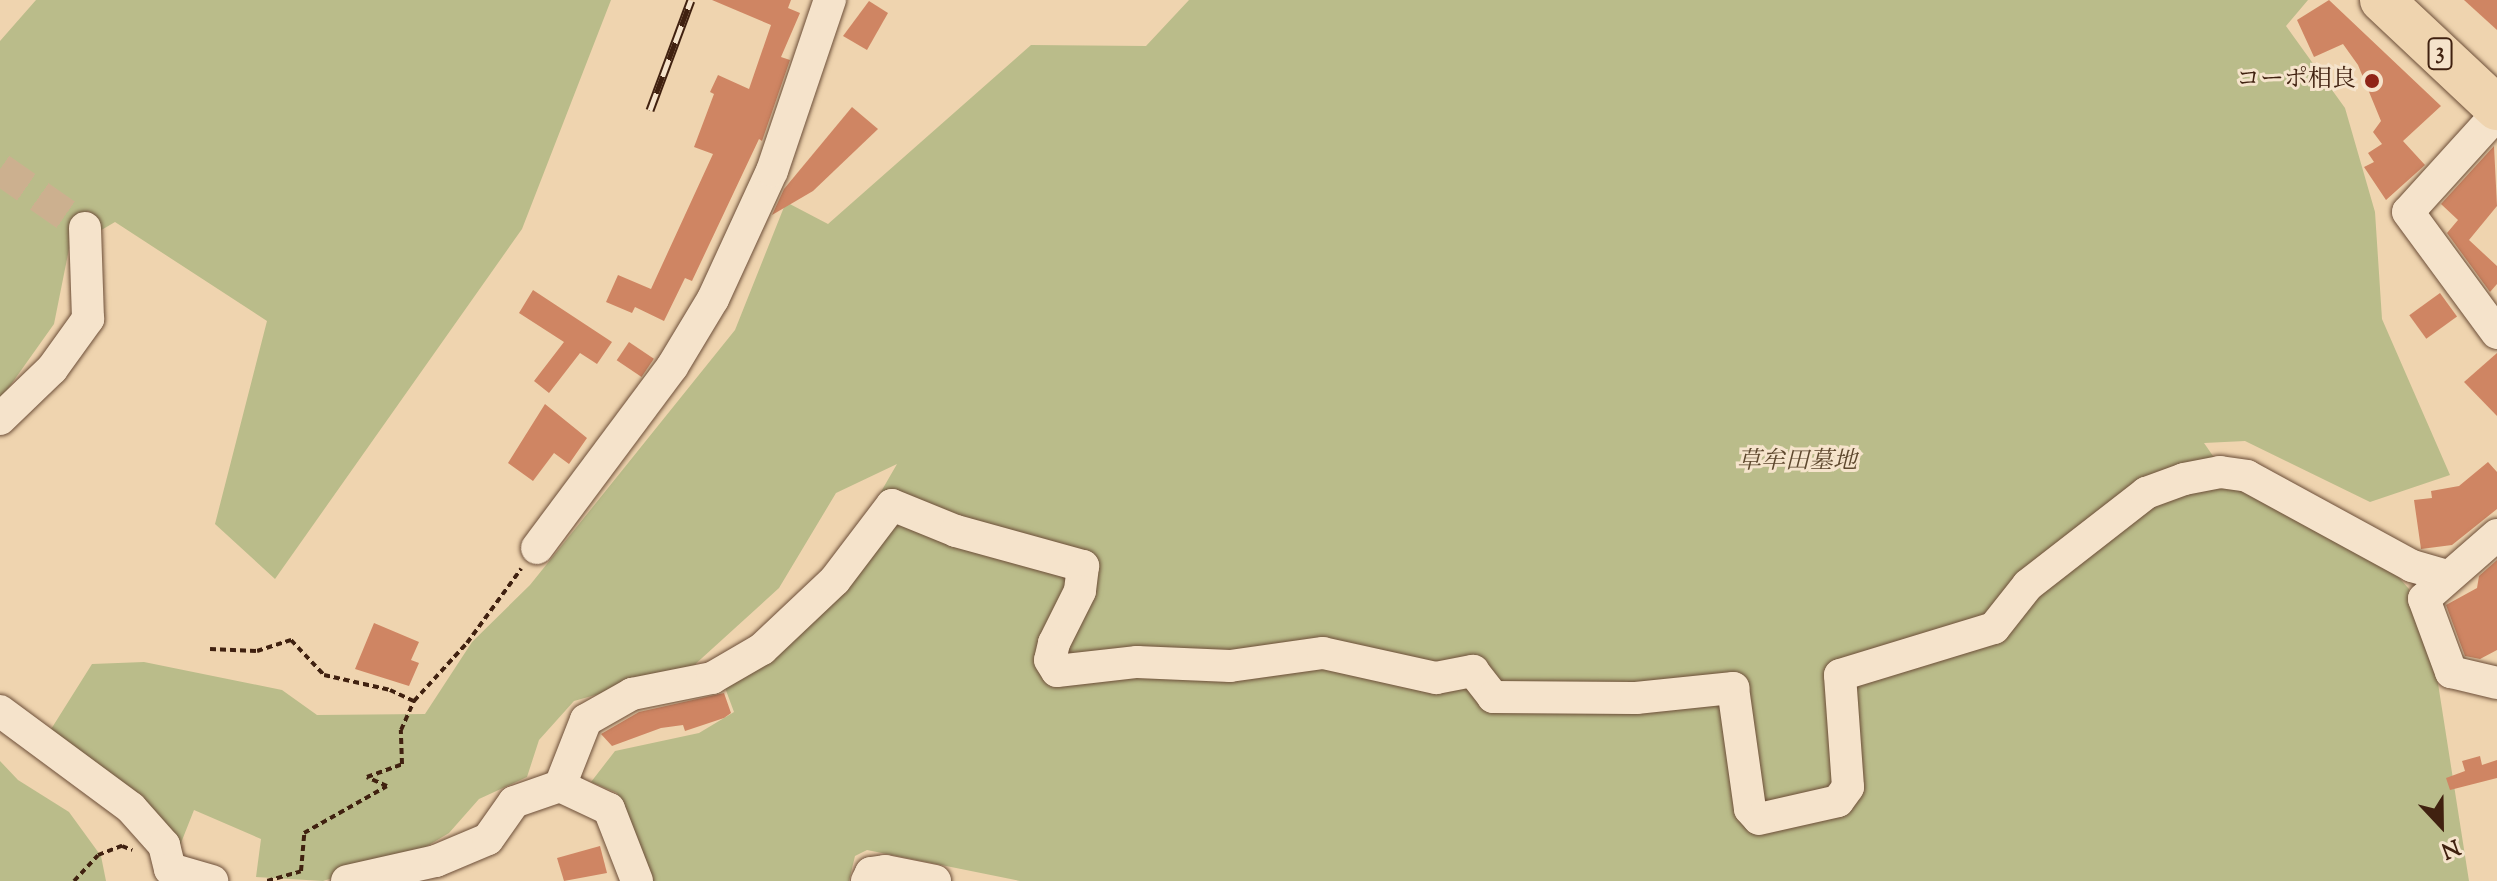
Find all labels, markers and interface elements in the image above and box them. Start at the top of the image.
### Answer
road number: 3 [2426,36,2454,72]
place label: コーポ相良 [2236,67,2356,95]
marker: コーポ相良 [2363,72,2381,90]
park label: 草牟田墓地 [1737,449,1857,477]
north arrow [2401,785,2481,865]
text: N [2436,829,2464,865]

